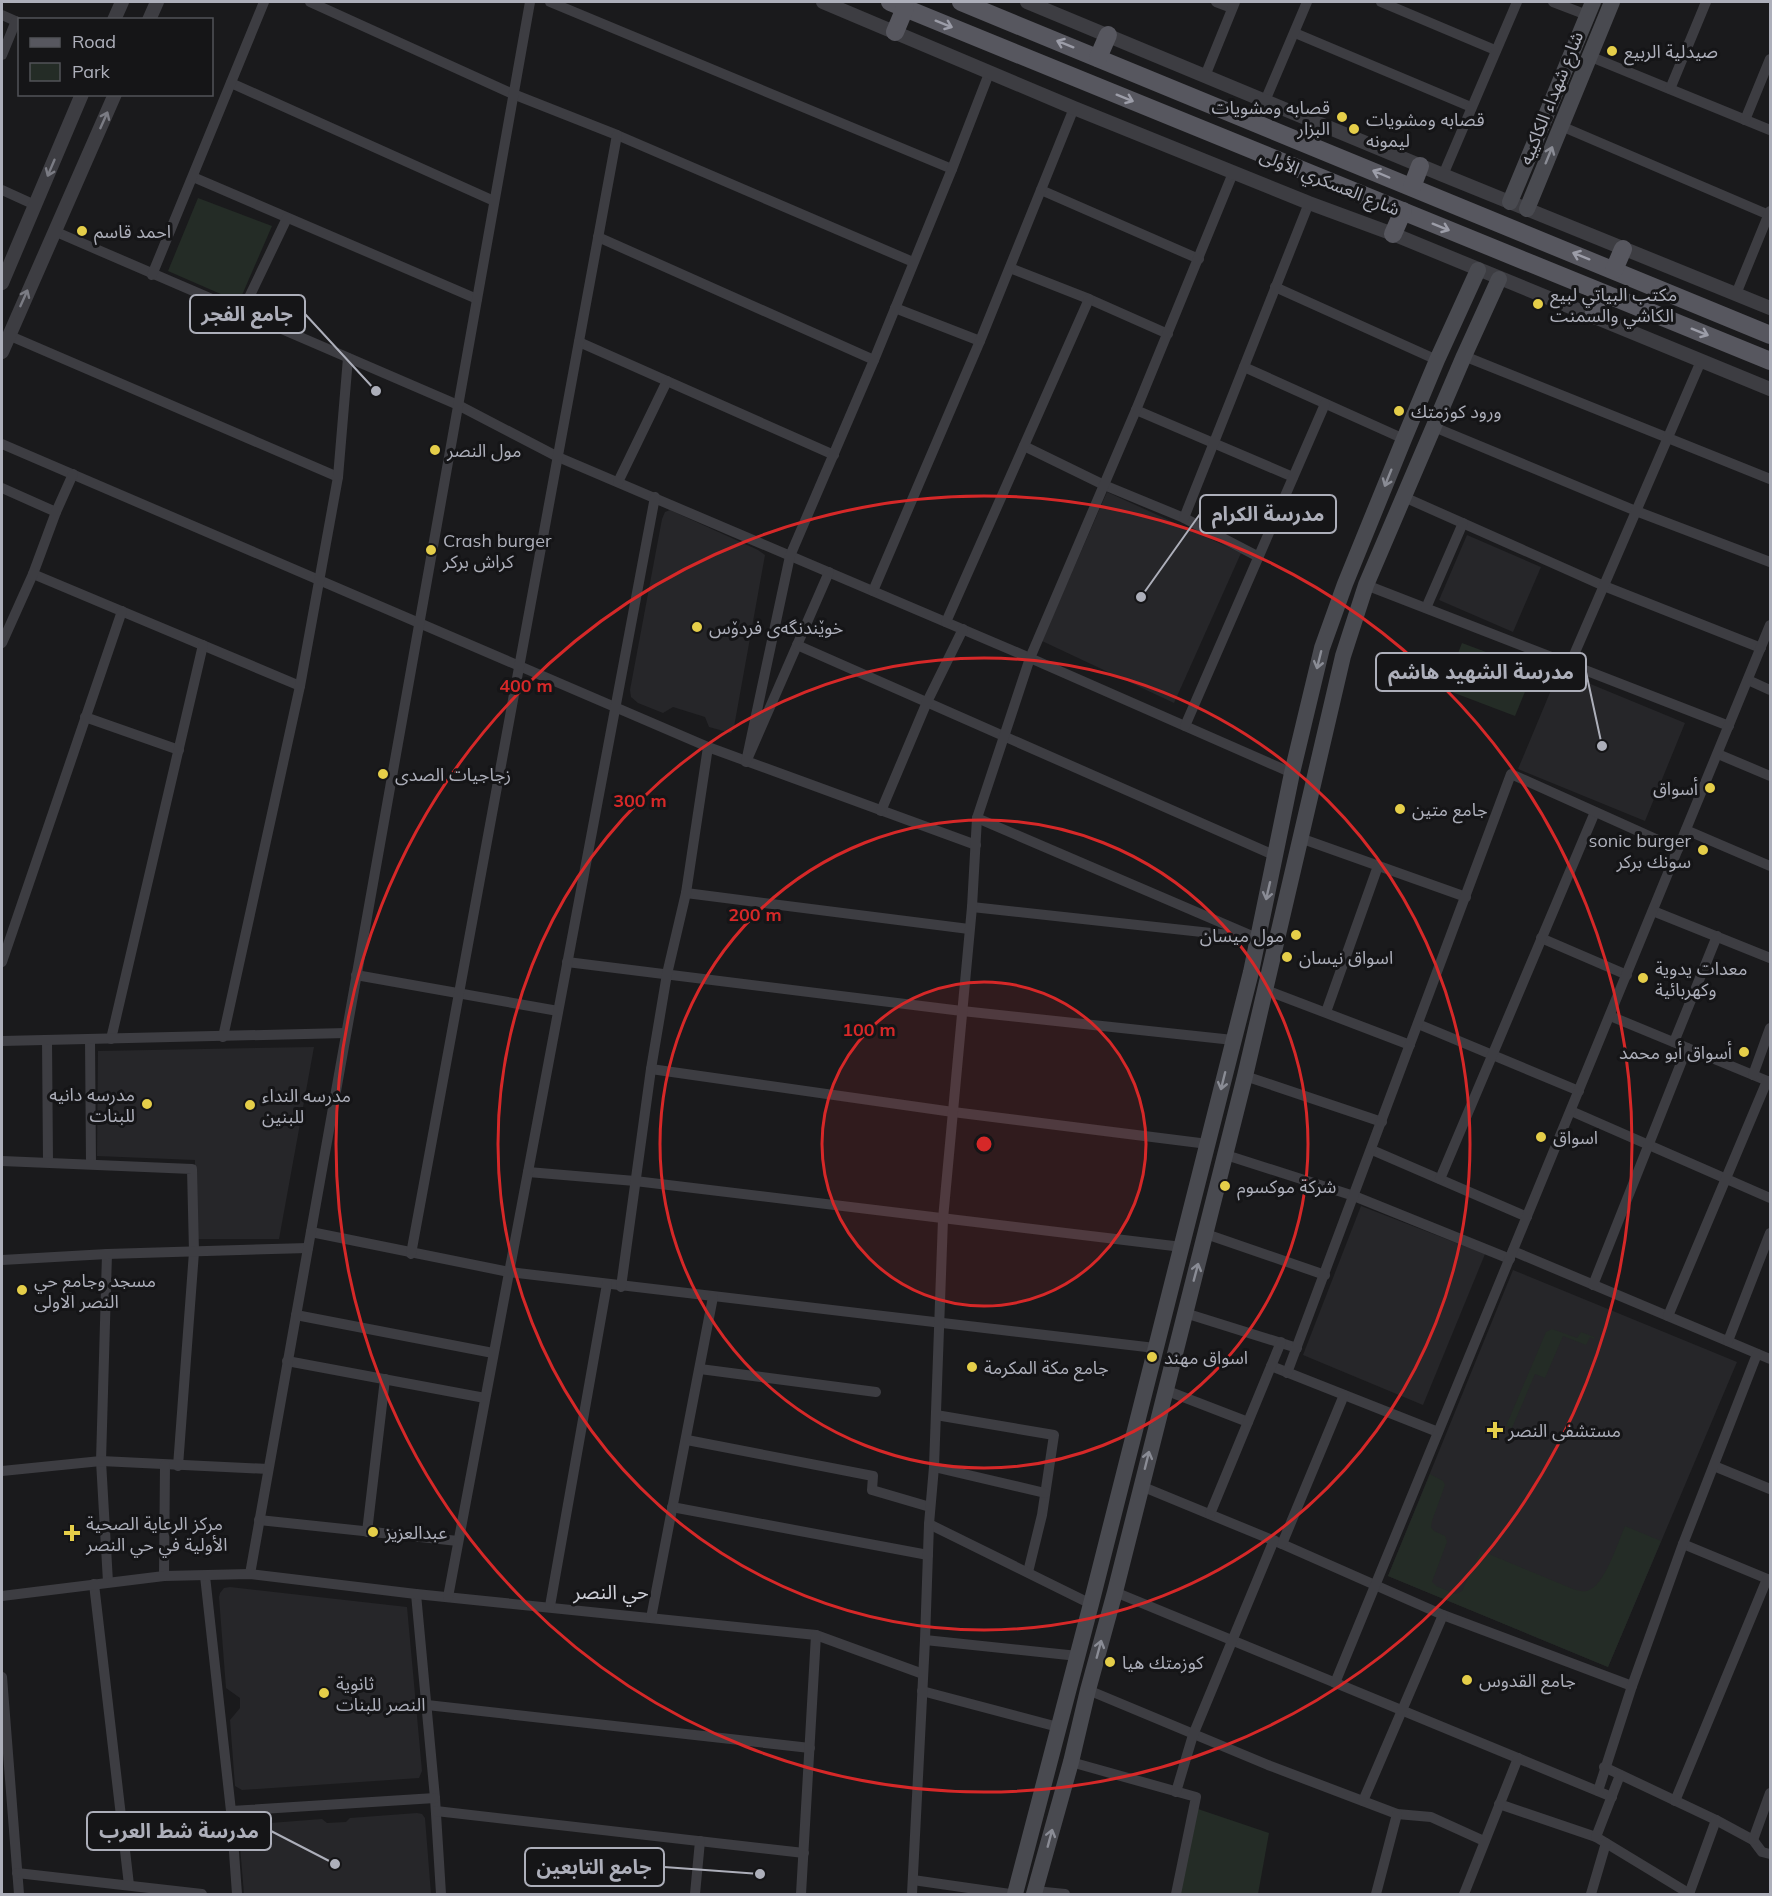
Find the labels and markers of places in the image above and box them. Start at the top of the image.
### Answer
place label: صيدلية الربيع [1624,40,1718,66]
marker: صيدلية الربيع [1605,44,1619,58]
place label: قصابه ومشويات البزار [1212,96,1330,140]
place label: قصابه ومشويات ليمونه [1366,108,1484,152]
marker: قصابه ومشويات البزار [1335,110,1349,124]
marker: قصابه ومشويات ليمونه [1347,122,1361,136]
place label: احمد قاسم [94,220,171,245]
marker: احمد قاسم [75,224,89,238]
place label: مكتب البياتي لبيع الكاشي والسمنت [1550,283,1677,329]
callout: جامع الفجر [190,295,305,333]
marker: مكتب البياتي لبيع الكاشي والسمنت [1531,297,1545,311]
place label: ورود كوزمتك [1411,400,1502,423]
marker: ورود كوزمتك [1392,404,1406,418]
place label: مول النصر [446,439,522,462]
marker: مول النصر [428,443,442,457]
callout: مدرسة الكرام [1200,495,1336,533]
place label: Crash burger كراش بركر [442,529,552,573]
marker: Crash burger كراش بركر [424,543,438,557]
place label: خوێندنگەی فردۆس [709,616,843,639]
marker: خوێندنگەی فردۆس [690,620,704,634]
callout: مدرسة الشهيد هاشم [1376,653,1586,691]
place label: زجاجيات الصدى [395,763,511,786]
marker: زجاجيات الصدى [376,767,390,781]
place label: أسواق [1653,777,1698,800]
marker: أسواق [1703,781,1717,795]
place label: جامع متين [1412,798,1488,824]
marker: جامع متين [1393,802,1407,816]
place label: sonic burger سونك بركر [1589,829,1691,873]
marker: sonic burger سونك بركر [1696,843,1710,857]
place label: مول ميسان [1200,924,1284,947]
marker: مول ميسان [1289,928,1303,942]
place label: اسواق نيسان [1299,946,1393,969]
marker: اسواق نيسان [1280,950,1294,964]
place label: معدات يدوية وكهربائية [1655,957,1747,1001]
marker: معدات يدوية وكهربائية [1636,971,1650,985]
place label: أسواق أبو محمد [1619,1041,1732,1064]
marker: أسواق أبو محمد [1737,1045,1751,1059]
place label: مدرسه دانيه للبنات [49,1083,135,1127]
place label: مدرسه النداء للبنين [262,1084,351,1128]
marker: مدرسه دانيه للبنات [140,1097,154,1111]
marker: مدرسه النداء للبنين [243,1098,257,1112]
place label: اسواق [1553,1126,1598,1149]
marker: اسواق [1534,1130,1548,1144]
centre of rings [974,1134,994,1154]
place label: شركة موكسوم [1237,1175,1336,1201]
marker: شركة موكسوم [1218,1179,1232,1193]
place label: مسجد وجامع حي النصر الاولى [34,1269,156,1313]
marker: مسجد وجامع حي النصر الاولى [15,1283,29,1297]
place label: اسواق مهند [1164,1346,1248,1369]
marker: اسواق مهند [1145,1350,1159,1364]
place label: جامع مكة المكرمة [984,1356,1109,1382]
marker: جامع مكة المكرمة [965,1360,979,1374]
place label: مستشفى النصر [1507,1419,1621,1442]
marker: مستشفى النصر [1486,1421,1504,1439]
place label: مركز الرعاية الصحية الأولية في حي النصر [85,1512,228,1558]
place label: عبدالعزيز [384,1521,447,1544]
marker: مركز الرعاية الصحية الأولية في حي النصر [63,1524,81,1542]
marker: عبدالعزيز [366,1525,380,1539]
place label: كوزمتك هيا [1122,1651,1204,1674]
marker: كوزمتك هيا [1103,1655,1117,1669]
place label: جامع القدوس [1479,1669,1576,1695]
place label: ثانوية النصر للبنات [336,1672,426,1716]
marker: جامع القدوس [1460,1673,1474,1687]
marker: ثانوية النصر للبنات [317,1686,331,1700]
callout: مدرسة شط العرب [87,1812,271,1850]
callout: جامع التابعين [525,1848,664,1886]

